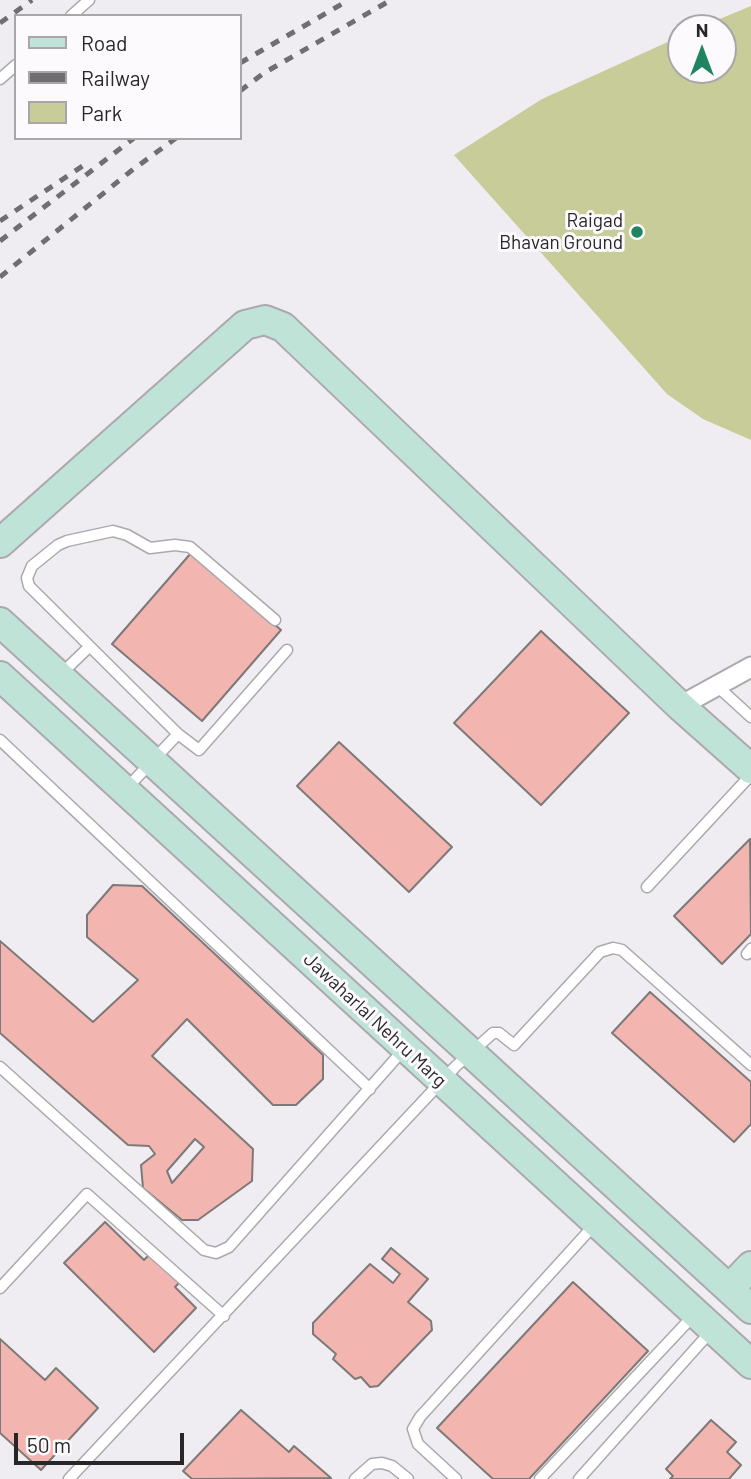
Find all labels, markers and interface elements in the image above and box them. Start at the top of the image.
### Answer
legend [14,14,242,140]
north arrow [667,14,737,84]
text: N [696,18,708,41]
text: Road [81,30,127,55]
text: Railway [81,65,150,90]
text: Park [81,100,122,125]
place label: Raigad Bhavan Ground [499,210,623,254]
marker: Raigad Bhavan Ground [629,224,645,240]
street label: Jawaharlal Nehru Marg [299,948,451,1092]
scale bar [18,1420,187,1464]
text: 50 m [27,1432,71,1457]

